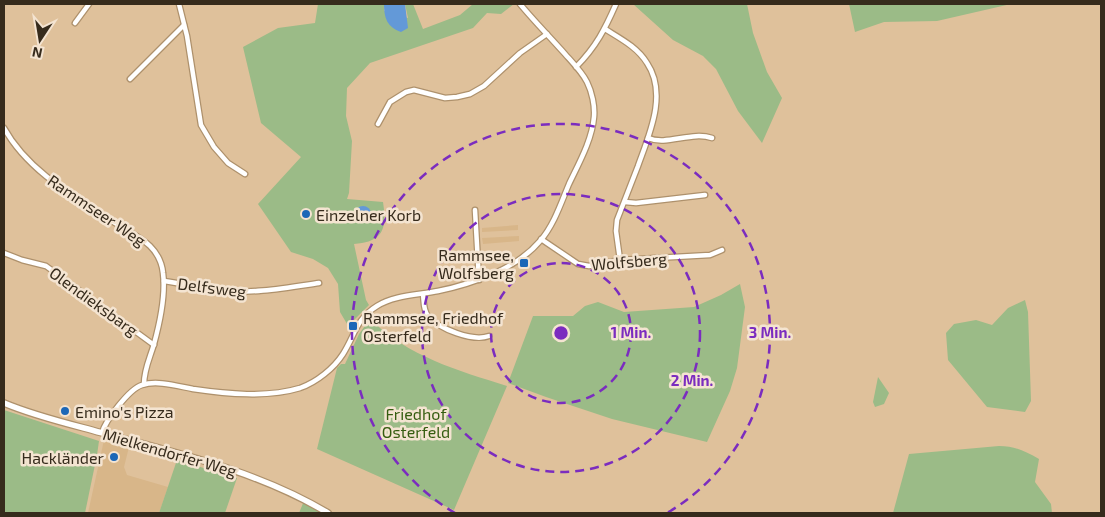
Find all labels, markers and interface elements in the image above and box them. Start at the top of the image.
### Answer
north arrow [15,15,65,65]
text: N [30,44,44,63]
street label: Rammseer Weg [44,170,150,250]
place label: Einzelner Korb [316,205,421,224]
marker: Einzelner Korb [300,208,312,220]
place label: Rammsee, Wolfsberg [438,245,514,282]
street label: Wolfsberg [590,248,668,274]
marker: Rammsee, Wolfsberg [518,257,530,269]
street label: Olendieksbarg [46,263,142,339]
street label: Delfsweg [177,273,247,301]
place label: Rammsee, Friedhof Osterfeld [363,308,504,345]
marker: Rammsee, Friedhof Osterfeld [347,320,359,332]
text: 1 Min. [611,323,651,341]
text: 3 Min. [749,323,791,341]
centre of rings [552,324,570,342]
text: 2 Min. [671,371,713,389]
place label: Emino's Pizza [75,402,174,421]
park label: Friedhof Osterfeld [382,404,450,441]
marker: Emino's Pizza [59,405,71,417]
street label: Mielkendorfer Weg [101,424,239,480]
place label: Hackländer [22,448,105,467]
marker: Hackländer [108,451,120,463]

